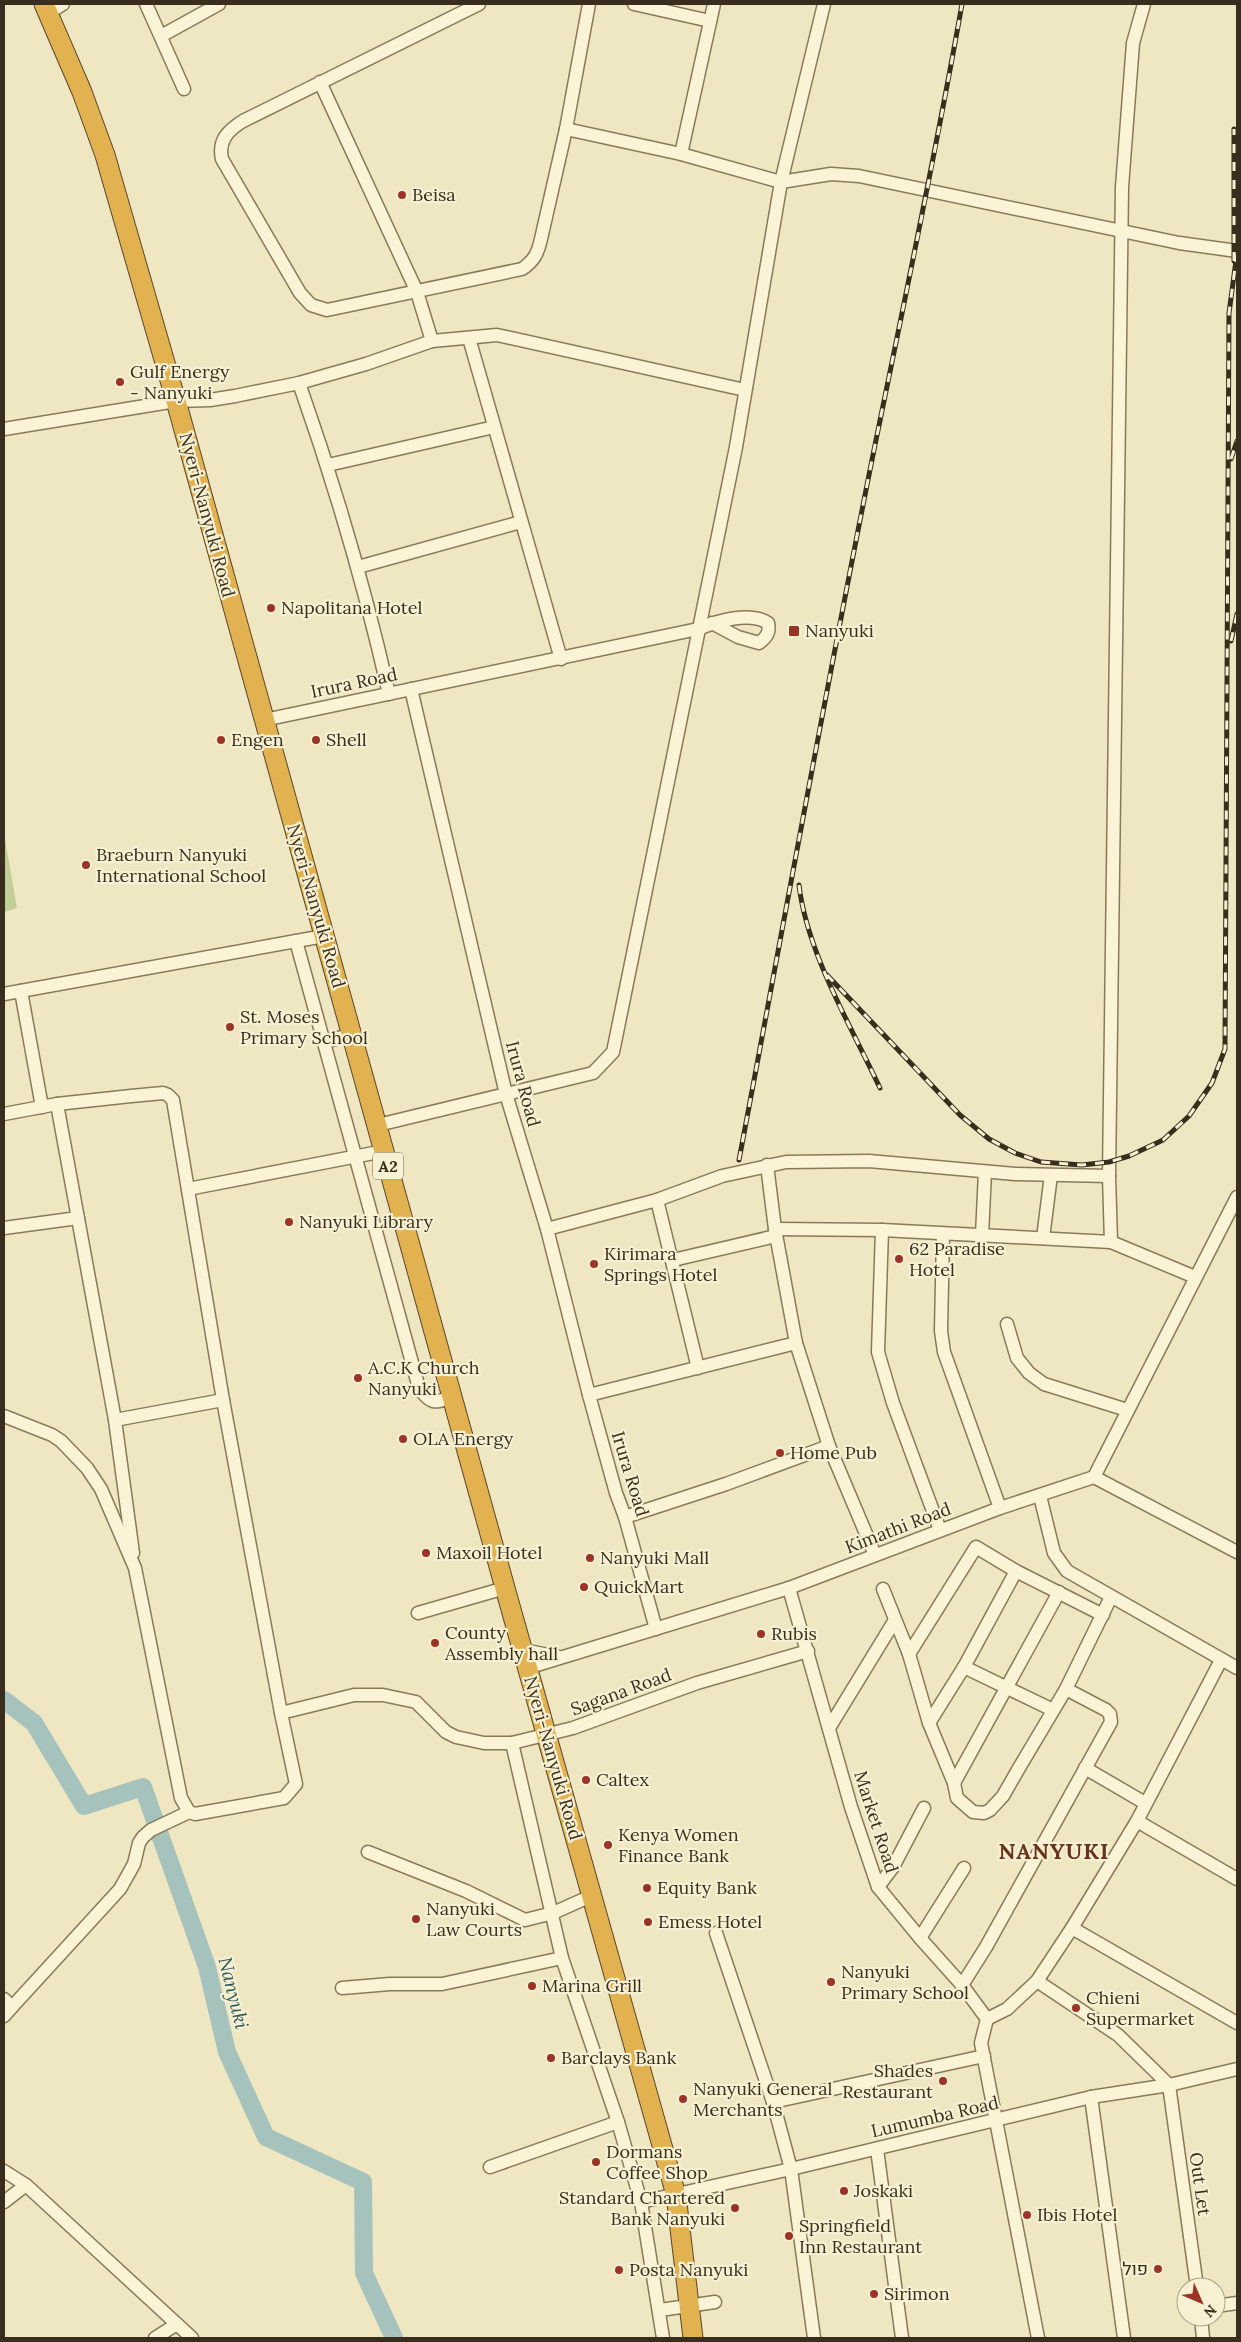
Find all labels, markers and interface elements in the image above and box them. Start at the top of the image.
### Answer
place label: Beisa [412,183,456,206]
marker: Beisa [396,189,408,201]
place label: Gulf Energy - Nanyuki [130,360,230,404]
marker: Gulf Energy - Nanyuki [114,376,126,388]
street label: Nyeri-Nanyuki Road [174,430,241,600]
place label: Napolitana Hotel [281,596,423,619]
marker: Napolitana Hotel [265,602,277,614]
place label: Nanyuki [805,619,874,642]
marker: Nanyuki [787,624,801,638]
street label: Irura Road [309,662,399,703]
place label: Engen [231,728,284,751]
place label: Shell [326,728,367,751]
marker: Engen [215,734,227,746]
marker: Shell [310,734,322,746]
street label: Nyeri-Nanyuki Road [282,821,351,991]
place label: Braeburn Nanyuki International School [96,843,266,887]
marker: Braeburn Nanyuki International School [80,859,92,871]
place label: St. Moses Primary School [240,1005,368,1049]
marker: St. Moses Primary School [224,1021,236,1033]
street label: Irura Road [501,1038,546,1130]
road number: A2 [373,1152,403,1180]
place label: Nanyuki Library [299,1210,433,1233]
marker: Nanyuki Library [283,1216,295,1228]
place label: 62 Paradise Hotel [909,1237,1005,1281]
place label: Kirimara Springs Hotel [604,1242,718,1286]
marker: 62 Paradise Hotel [893,1253,905,1265]
marker: Kirimara Springs Hotel [588,1258,600,1270]
place label: A.C.K Church Nanyuki [367,1356,480,1400]
marker: A.C.K Church Nanyuki [352,1372,364,1384]
place label: OLA Energy [413,1427,514,1450]
street label: Irura Road [607,1428,654,1519]
marker: OLA Energy [397,1433,409,1445]
place label: Home Pub [790,1441,877,1464]
marker: Home Pub [774,1447,786,1459]
street label: Kimathi Road [841,1497,954,1558]
place label: Maxoil Hotel [436,1541,542,1564]
place label: Nanyuki Mall [600,1546,709,1569]
marker: Maxoil Hotel [420,1547,432,1559]
marker: Nanyuki Mall [584,1552,596,1564]
place label: QuickMart [594,1575,684,1598]
marker: QuickMart [578,1581,590,1593]
place label: County Assembly hall [444,1621,558,1665]
place label: Rubis [771,1622,817,1645]
marker: Rubis [755,1628,767,1640]
marker: County Assembly hall [429,1637,441,1649]
street label: Sagana Road [567,1663,675,1720]
street label: Nyeri-Nanyuki Road [519,1673,588,1843]
place label: Caltex [596,1768,649,1791]
street label: Market Road [849,1768,904,1876]
marker: Caltex [580,1774,592,1786]
place label: Kenya Women Finance Bank [618,1823,739,1867]
district label: NANYUKI [999,1837,1109,1865]
marker: Kenya Women Finance Bank [602,1839,614,1851]
place label: Equity Bank [657,1876,757,1899]
marker: Equity Bank [641,1882,653,1894]
place label: Nanyuki Law Courts [426,1897,522,1941]
place label: Emess Hotel [658,1910,762,1933]
marker: Nanyuki Law Courts [410,1913,422,1925]
marker: Emess Hotel [642,1916,654,1928]
water label: Nanyuki [213,1955,255,2031]
place label: Nanyuki Primary School [841,1960,969,2004]
place label: Marina Grill [542,1974,642,1997]
marker: Nanyuki Primary School [825,1976,837,1988]
marker: Marina Grill [526,1980,538,1992]
place label: Chieni Supermarket [1086,1986,1194,2030]
marker: Chieni Supermarket [1070,2002,1082,2014]
place label: Barclays Bank [561,2046,677,2069]
marker: Barclays Bank [545,2052,557,2064]
place label: Shades Restaurant [842,2059,933,2103]
marker: Shades Restaurant [937,2075,949,2087]
place label: Nanyuki General Merchants [693,2077,833,2121]
street label: Lumumba Road [869,2091,1001,2142]
marker: Nanyuki General Merchants [677,2093,689,2105]
place label: Dormans Coffee Shop [606,2140,708,2184]
street label: Out Let [1185,2151,1216,2217]
marker: Dormans Coffee Shop [590,2156,602,2168]
place label: Joskaki [853,2179,913,2202]
marker: Joskaki [838,2185,850,2197]
place label: Standard Chartered Bank Nanyuki [559,2186,725,2230]
marker: Standard Chartered Bank Nanyuki [729,2202,741,2214]
place label: Ibis Hotel [1037,2203,1118,2226]
marker: Ibis Hotel [1021,2209,1033,2221]
place label: Springfield Inn Restaurant [799,2214,922,2258]
marker: Springfield Inn Restaurant [783,2230,795,2242]
place label: פול [1122,2257,1148,2280]
place label: Posta Nanyuki [629,2258,748,2281]
marker: פול [1152,2263,1164,2275]
marker: Posta Nanyuki [613,2264,625,2276]
north arrow [1176,2277,1226,2327]
place label: Sirimon [884,2282,950,2305]
marker: Sirimon [868,2288,880,2300]
text: N [1200,2301,1220,2322]

